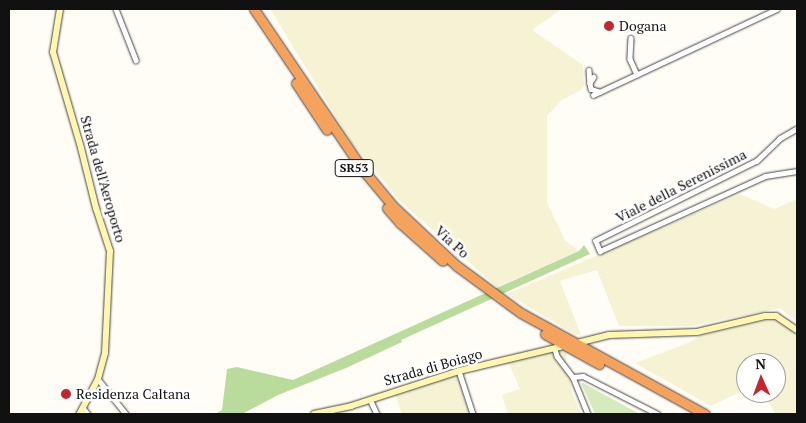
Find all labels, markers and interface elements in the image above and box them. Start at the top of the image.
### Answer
place label: Dogana [619,18,666,34]
marker: Dogana [603,20,615,32]
street label: Strada dell'Aeroporto [77,114,129,244]
street label: Viale della Serenissima [613,146,749,226]
road number: SR53 [334,158,374,178]
street label: Via Po [432,222,472,262]
street label: Strada di Boiago [382,345,484,389]
north arrow [736,353,786,403]
text: N [755,354,766,373]
place label: Residenza Caltana [76,386,190,402]
marker: Residenza Caltana [60,388,72,400]

